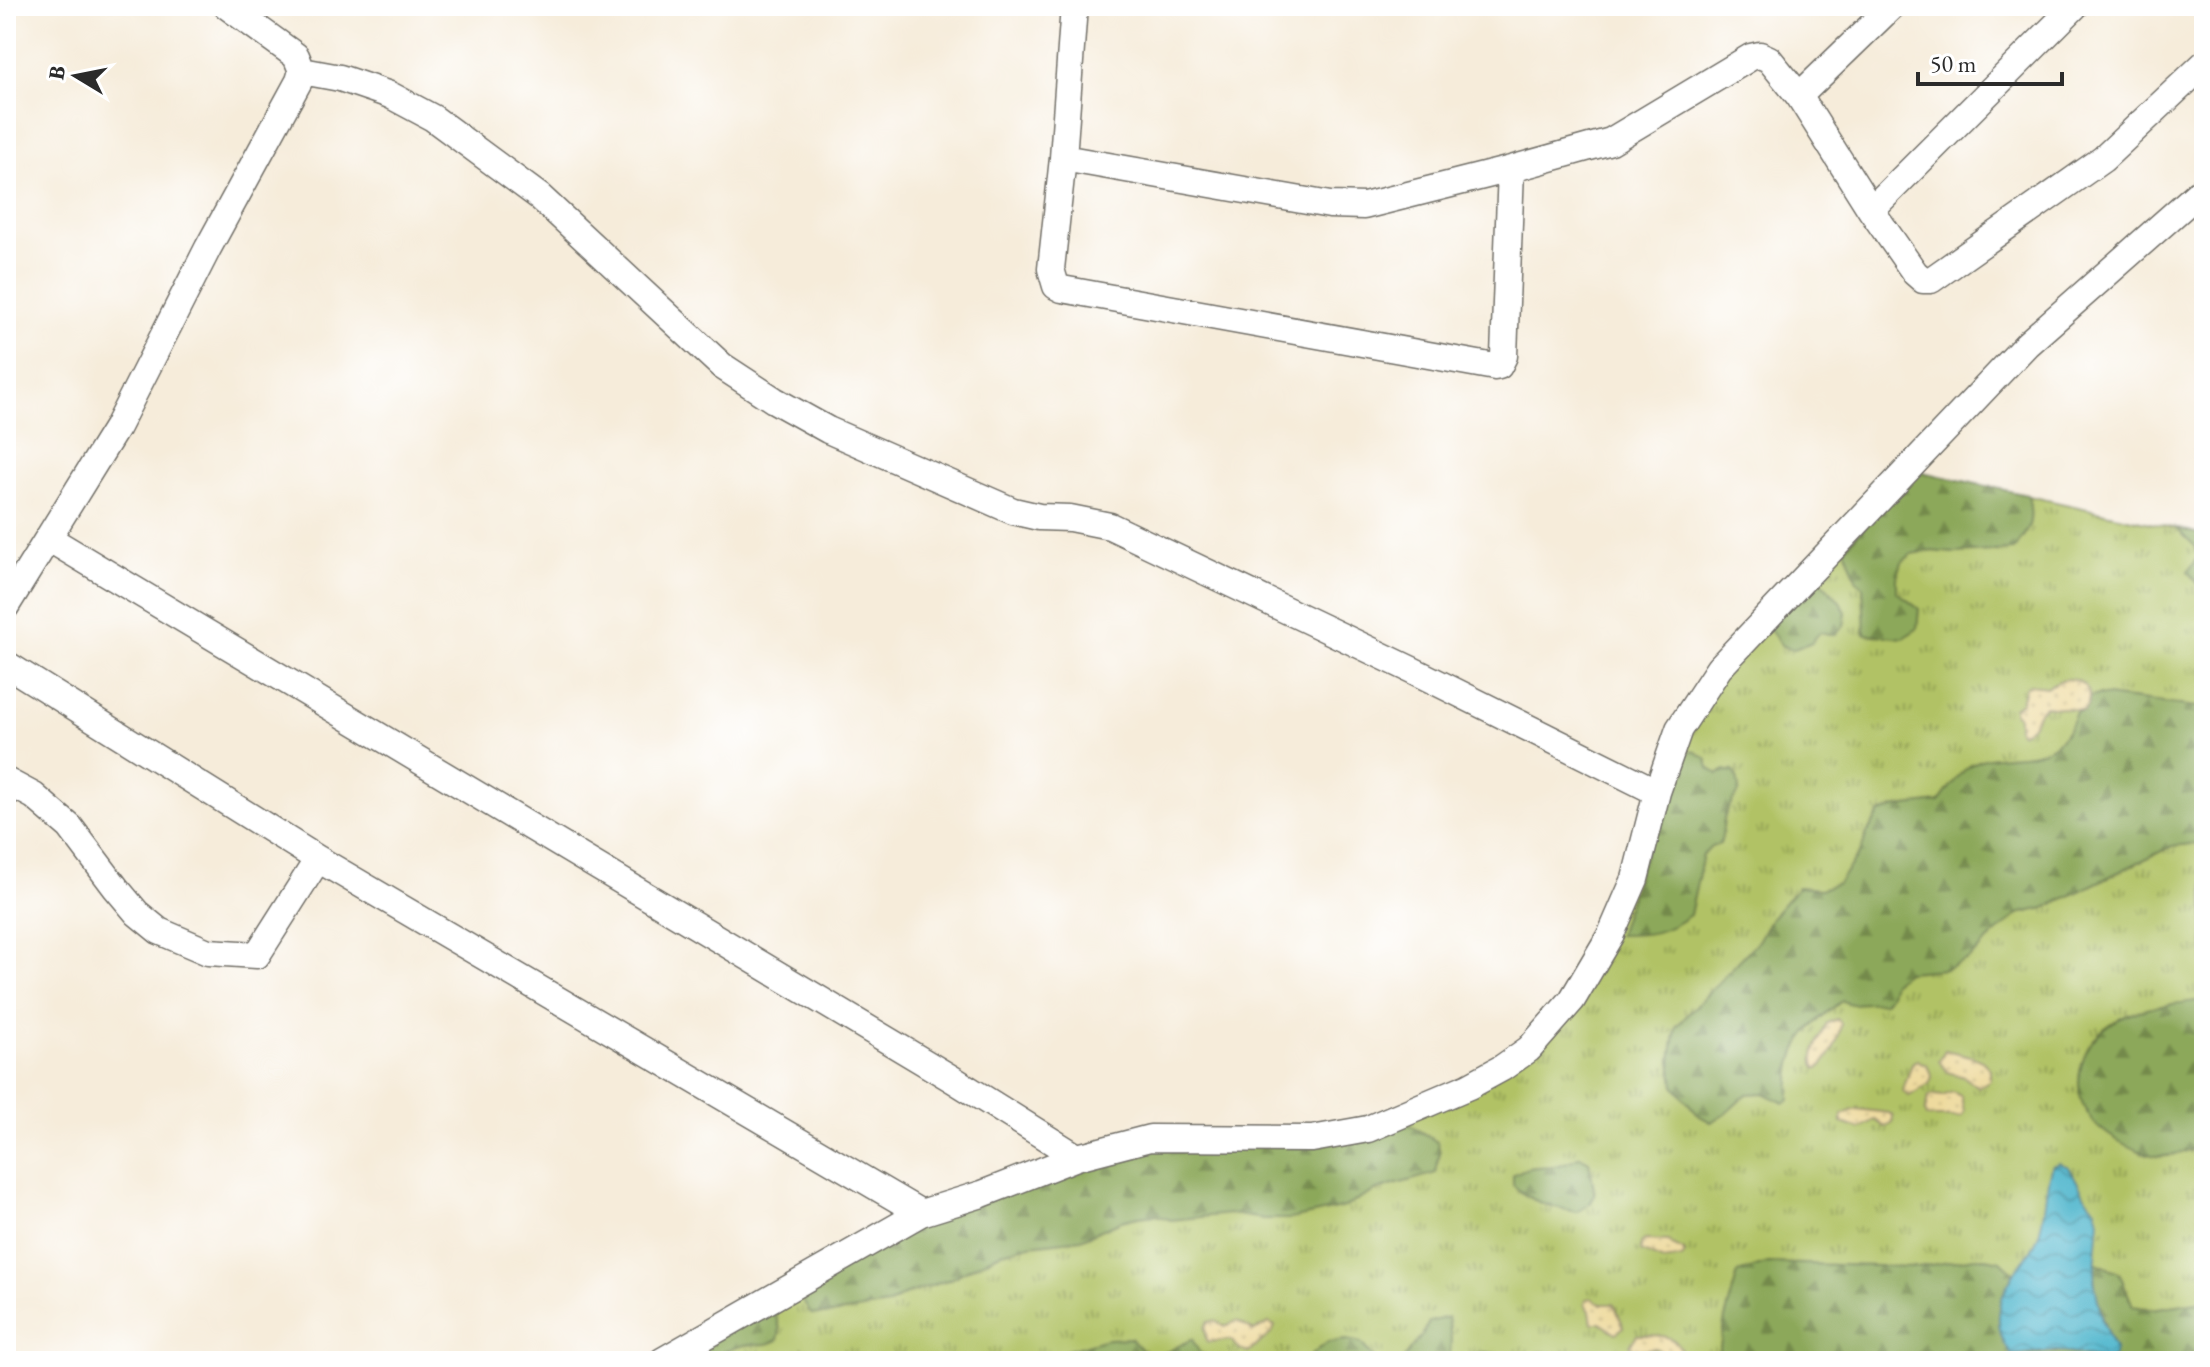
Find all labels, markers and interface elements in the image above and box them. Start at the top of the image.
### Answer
north arrow [36,36,116,116]
scale bar [1918,36,2062,86]
text: 50 m [1930,48,1977,79]
text: B [41,63,72,82]

